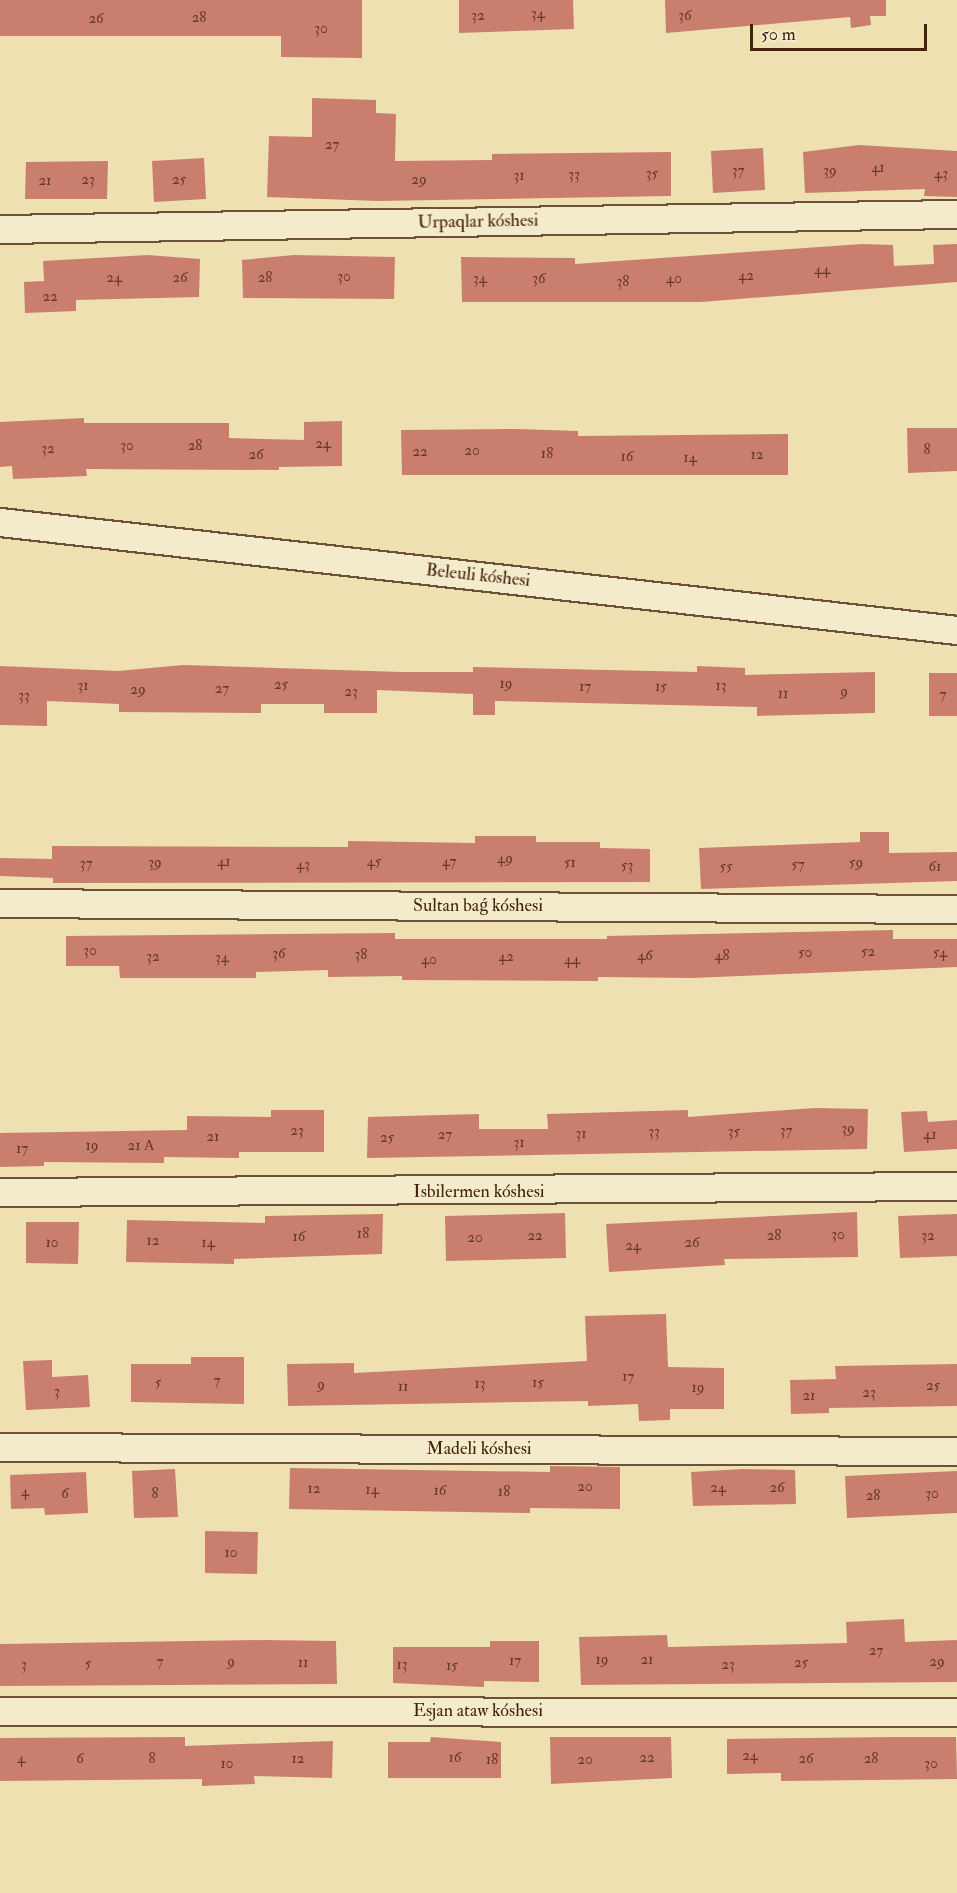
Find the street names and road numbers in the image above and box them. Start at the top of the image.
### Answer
street label: Urpaqlar kóshesi [417,210,539,234]
street label: Beleuli kóshesi [425,560,531,592]
street label: Sultan baǵ kóshesi [413,895,543,917]
street label: Isbilermen kóshesi [413,1181,545,1203]
street label: Madeli kóshesi [426,1438,532,1460]
street label: Esjan ataw kóshesi [413,1700,543,1722]

